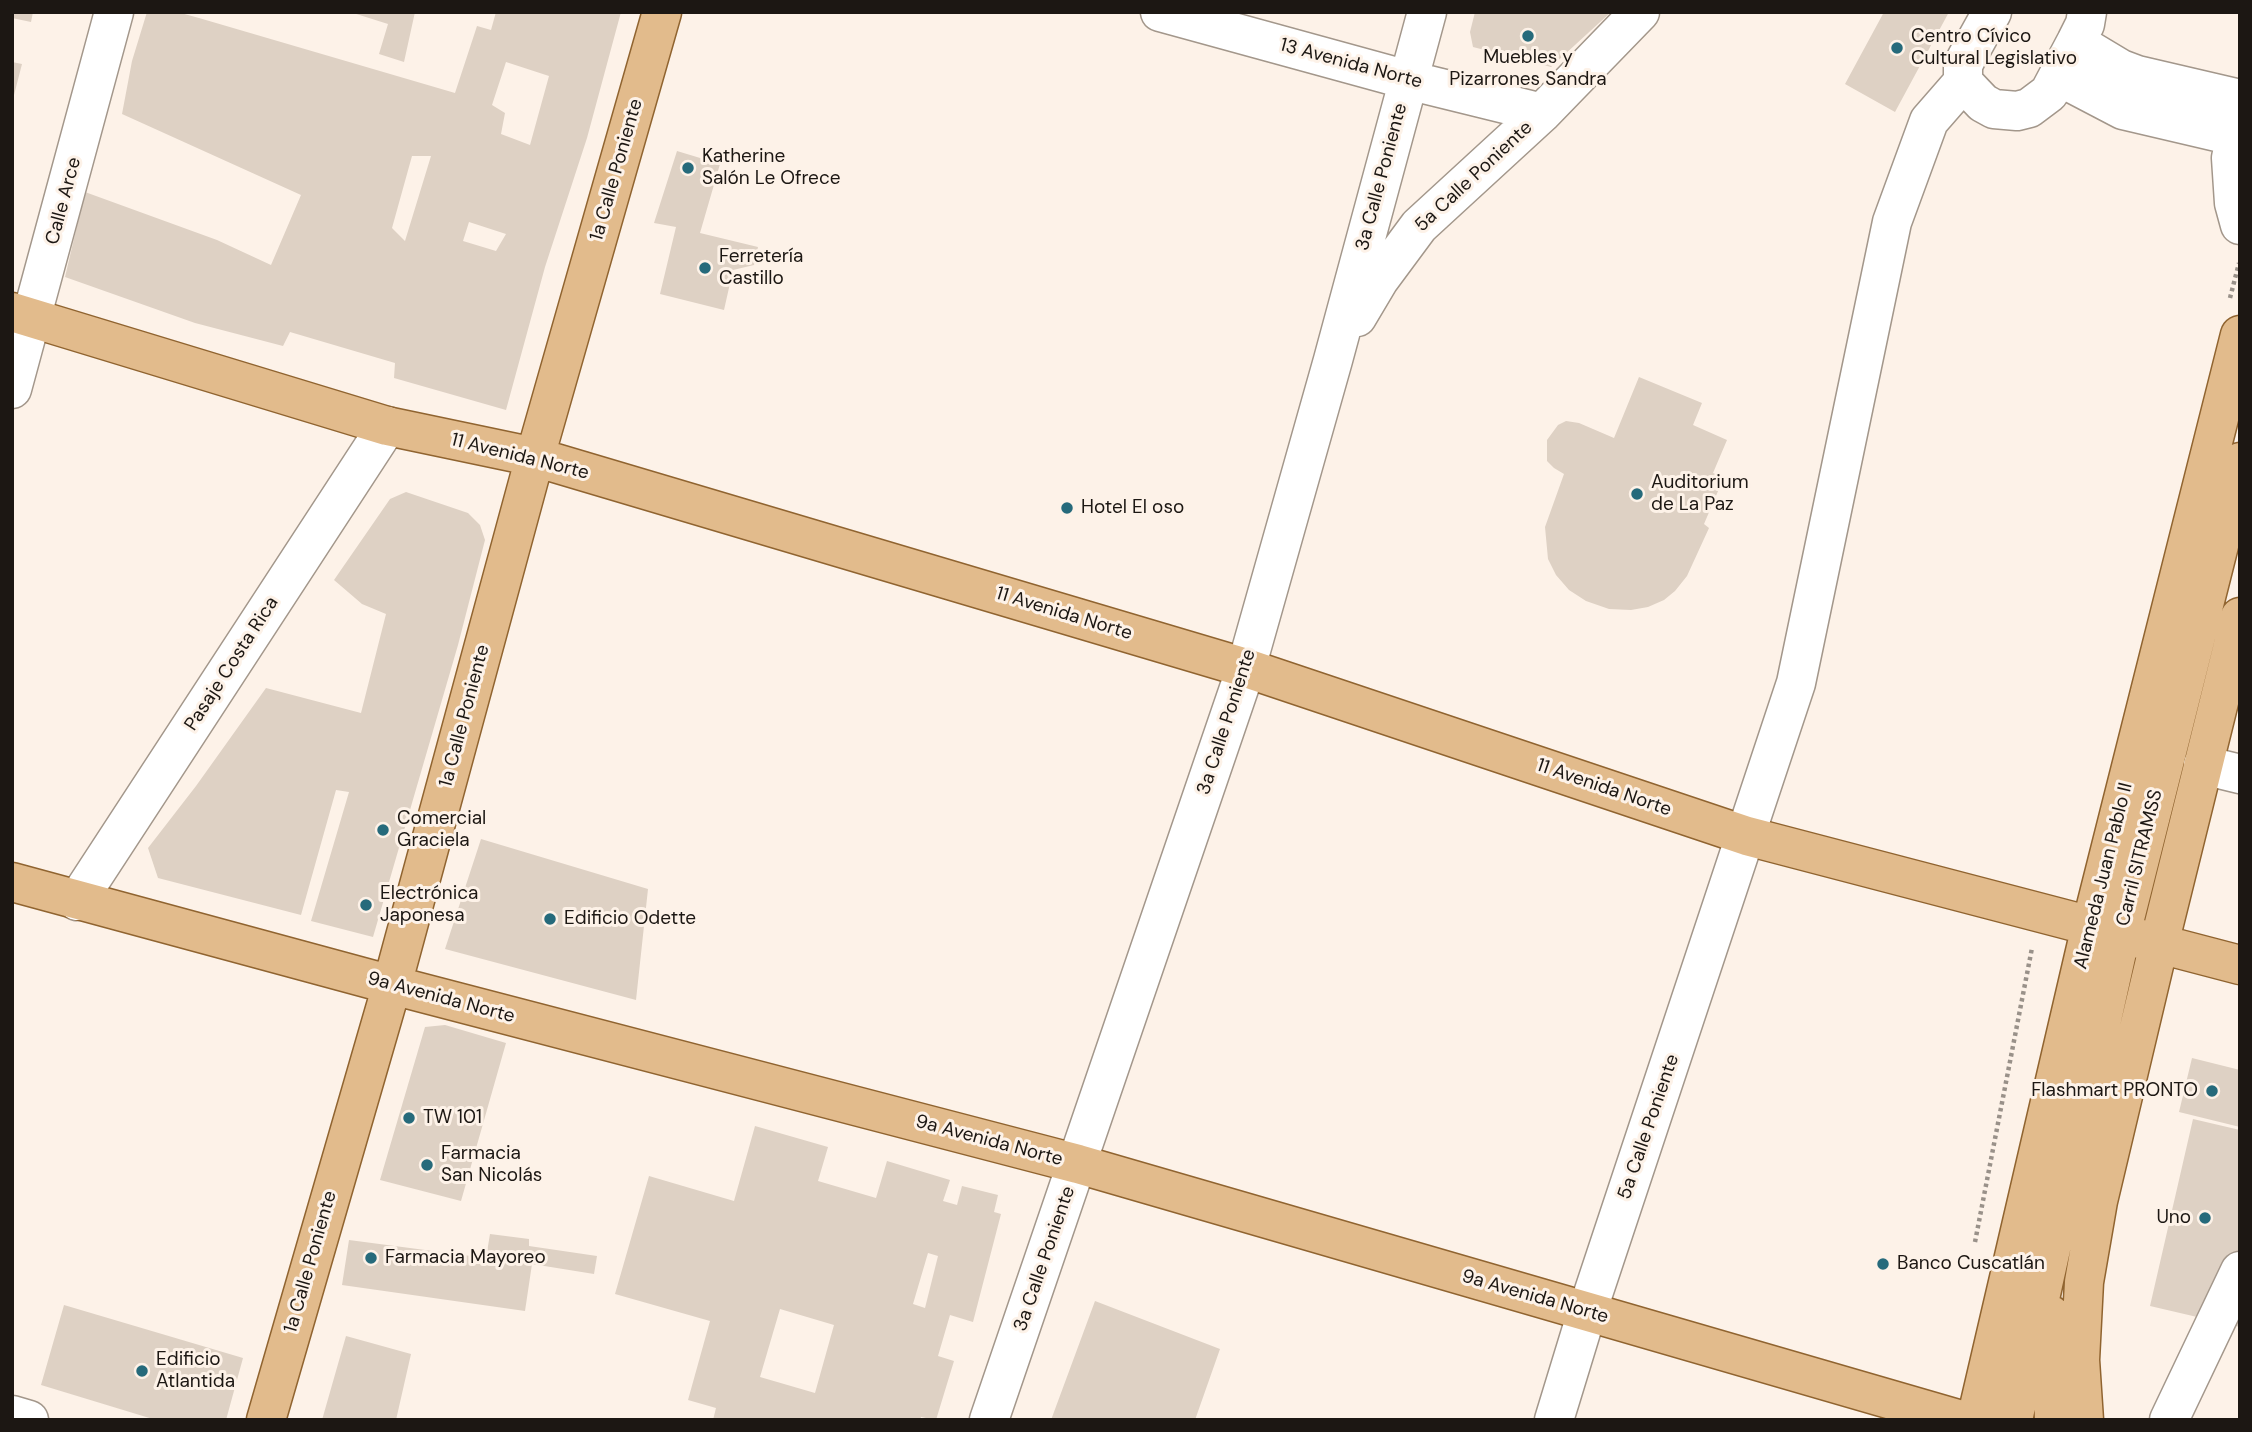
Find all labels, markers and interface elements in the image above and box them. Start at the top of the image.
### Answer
place label: Centro Cívico Cultural Legislativo [1911,26,2077,70]
marker: Muebles y Pizarrones Sandra [1520,28,1536,44]
street label: 13 Avenida Norte [1277,34,1425,94]
marker: Centro Cívico Cultural Legislativo [1889,40,1905,56]
place label: Muebles y Pizarrones Sandra [1449,47,1607,91]
street label: 1a Calle Poniente [586,96,648,244]
street label: 3a Calle Poniente [1351,101,1413,253]
street label: 5a Calle Poniente [1411,117,1537,237]
place label: Katherine Salón Le Ofrece [702,146,841,190]
street label: Calle Arce [41,155,87,247]
marker: Katherine Salón Le Ofrece [680,160,696,176]
place label: Ferretería Castillo [719,246,803,290]
marker: Ferretería Castillo [697,260,713,276]
street label: 11 Avenida Norte [449,429,591,485]
place label: Auditorium de La Paz [1651,472,1749,516]
marker: Auditorium de La Paz [1629,486,1645,502]
place label: Hotel El oso [1081,497,1184,519]
marker: Hotel El oso [1059,500,1075,516]
street label: 11 Avenida Norte [993,582,1135,646]
street label: Pasaje Costa Rica [180,593,284,735]
street label: 1a Calle Poniente [435,642,495,790]
street label: 3a Calle Poniente [1193,646,1261,798]
street label: 11 Avenida Norte [1534,754,1674,822]
street label: Alameda Juan Pablo II [2070,780,2138,972]
street label: Carril SITRAMSS [2112,787,2168,929]
place label: Comercial Graciela [397,808,486,852]
marker: Comercial Graciela [375,822,391,838]
place label: Electrónica Japonesa [380,883,478,927]
marker: Electrónica Japonesa [358,897,374,913]
place label: Edificio Odette [564,908,696,930]
marker: Edificio Odette [542,911,558,927]
street label: 9a Avenida Norte [365,967,517,1029]
street label: 5a Calle Poniente [1613,1051,1685,1203]
place label: Flashmart PRONTO [2031,1080,2198,1102]
marker: Flashmart PRONTO [2204,1083,2220,1099]
place label: TW 101 [423,1107,482,1129]
marker: TW 101 [401,1110,417,1126]
street label: 9a Avenida Norte [913,1110,1065,1172]
place label: Farmacia San Nicolás [441,1143,542,1187]
marker: Farmacia San Nicolás [419,1157,435,1173]
street label: 3a Calle Poniente [1010,1184,1080,1334]
street label: 1a Calle Poniente [280,1188,342,1336]
place label: Uno [2156,1207,2191,1229]
marker: Uno [2197,1210,2213,1226]
place label: Farmacia Mayoreo [385,1247,546,1269]
marker: Farmacia Mayoreo [363,1250,379,1266]
place label: Banco Cuscatlán [1897,1253,2045,1275]
marker: Banco Cuscatlán [1875,1256,1891,1272]
street label: 9a Avenida Norte [1459,1265,1611,1329]
place label: Edificio Atlantida [156,1349,235,1393]
marker: Edificio Atlantida [134,1363,150,1379]

